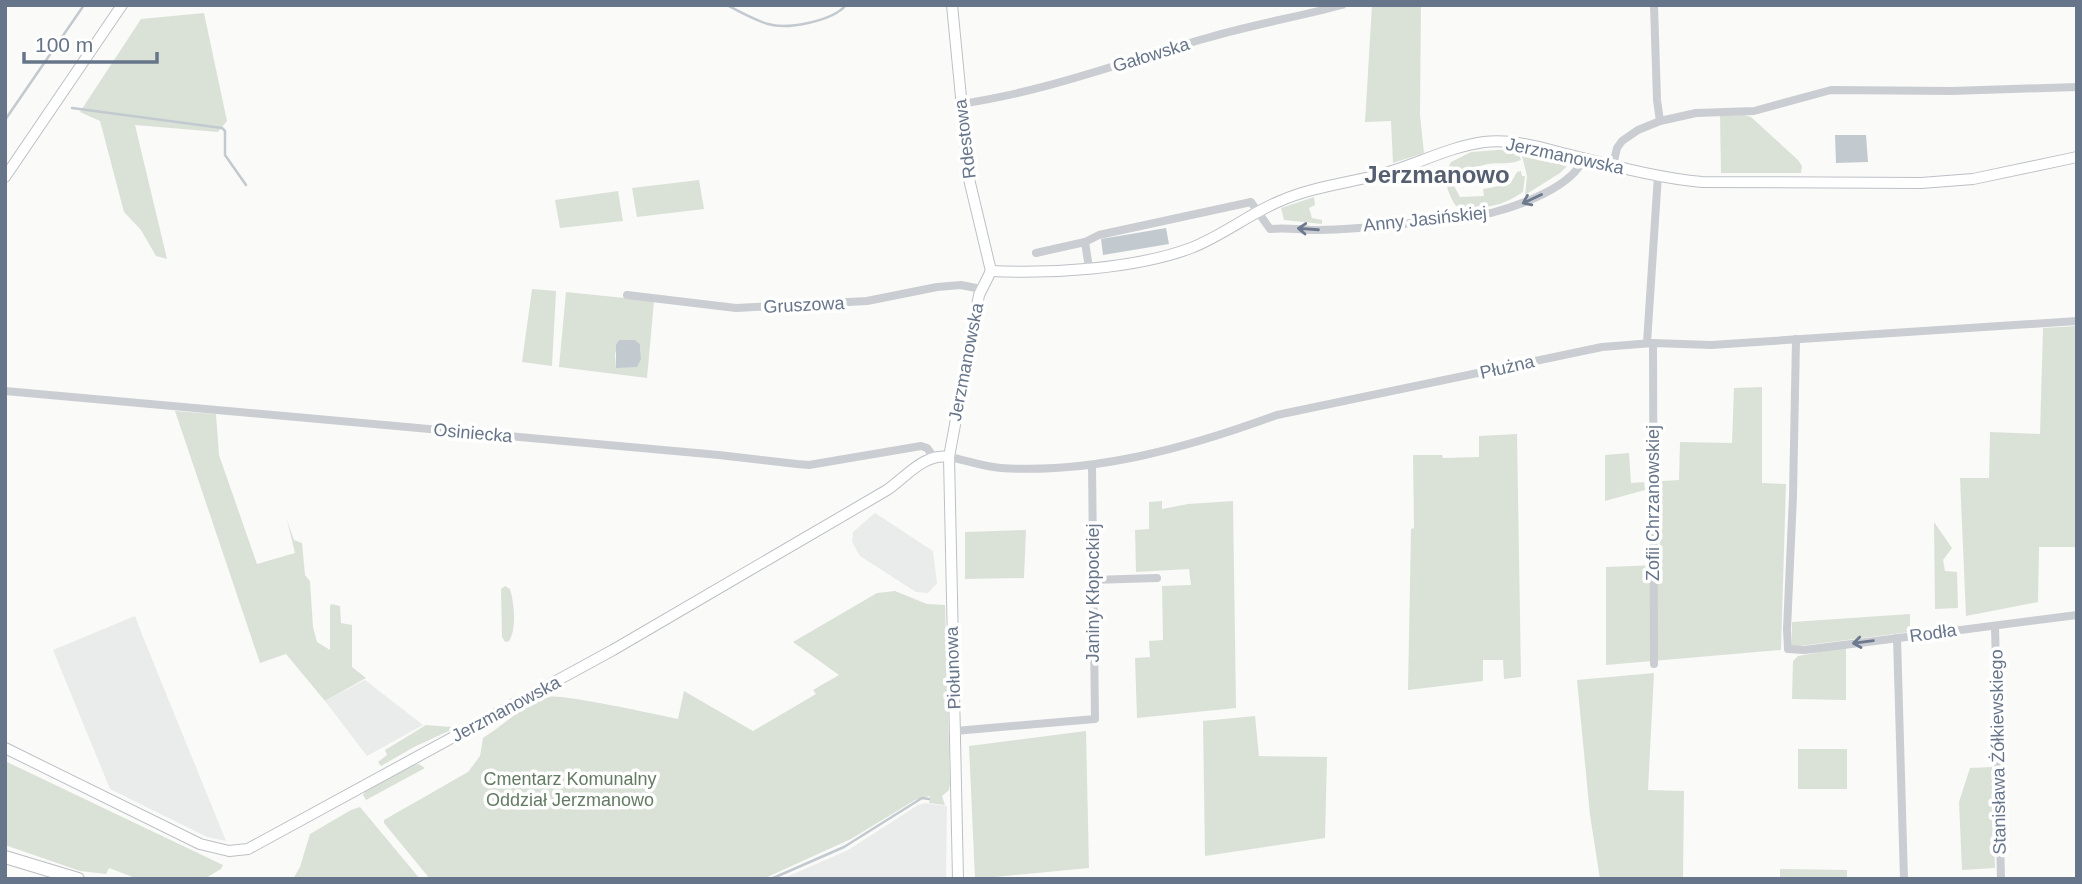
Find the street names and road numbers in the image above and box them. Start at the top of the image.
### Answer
street label: Gałowska [1110,34,1193,76]
street label: Rdestowa [950,97,980,180]
street label: Jerzmanowska [1504,134,1627,178]
street label: Anny Jasińskiej [1362,203,1488,235]
street label: Gruszowa [763,293,846,317]
street label: Jerzmanowska [945,300,987,423]
street label: Płużna [1478,351,1537,383]
street label: Osiniecka [433,420,514,446]
street label: Zofii Chrzanowskiej [1643,425,1663,581]
street label: Janiny Kłopockiej [1083,523,1103,663]
street label: Rodła [1908,620,1959,646]
street label: Piołunowa [942,625,964,710]
street label: Stanisława Żółkiewskiego [1986,649,2010,855]
street label: Jerzmanowska [448,672,565,746]

